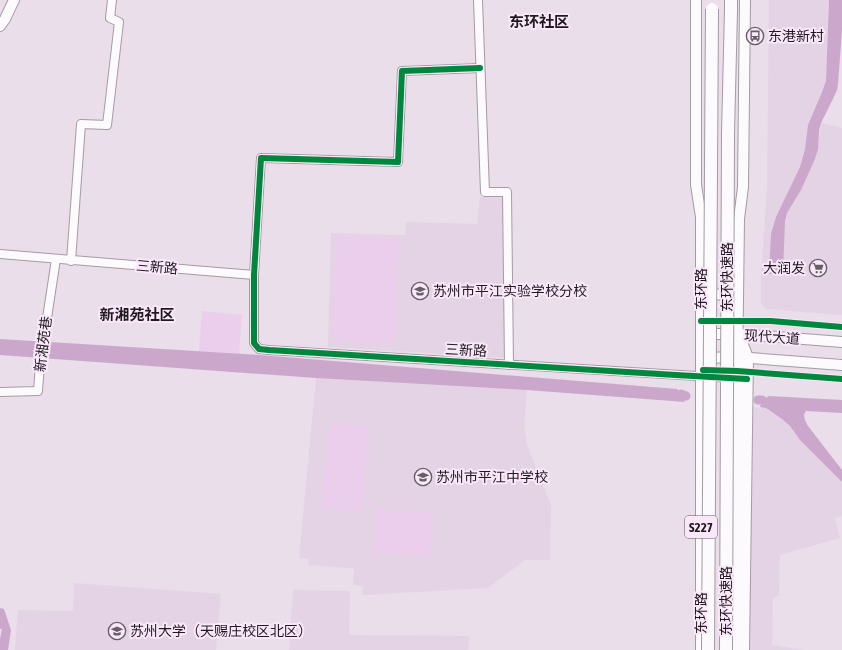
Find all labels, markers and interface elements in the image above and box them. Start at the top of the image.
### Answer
district label: 东环社区 [509,13,569,30]
bus stop icon: 东港新村 [745,26,765,46]
place label: 东港新村 [768,28,824,44]
street label: 东环快速路 [719,242,735,312]
street label: 三新路 [135,257,179,277]
supermarket icon: 大润发 [808,258,828,278]
place label: 大润发 [763,260,805,276]
street label: 东环路 [693,268,709,310]
school or university icon: 苏州市平江实验学校分校 [410,281,430,301]
place label: 苏州市平江实验学校分校 [433,283,587,299]
district label: 新湘苑社区 [99,306,175,323]
street label: 新湘苑巷 [32,315,54,373]
street label: 现代大道 [744,327,800,347]
street label: 三新路 [445,341,487,359]
school or university icon: 苏州市平江中学校 [413,467,433,487]
place label: 苏州市平江中学校 [436,469,548,485]
road number: S227 [685,516,717,538]
street label: 东环快速路 [718,566,734,636]
street label: 东环路 [693,592,709,634]
school or university icon: 苏州大学（天赐庄校区北区） [107,621,127,641]
place label: 苏州大学（天赐庄校区北区） [130,623,312,639]

